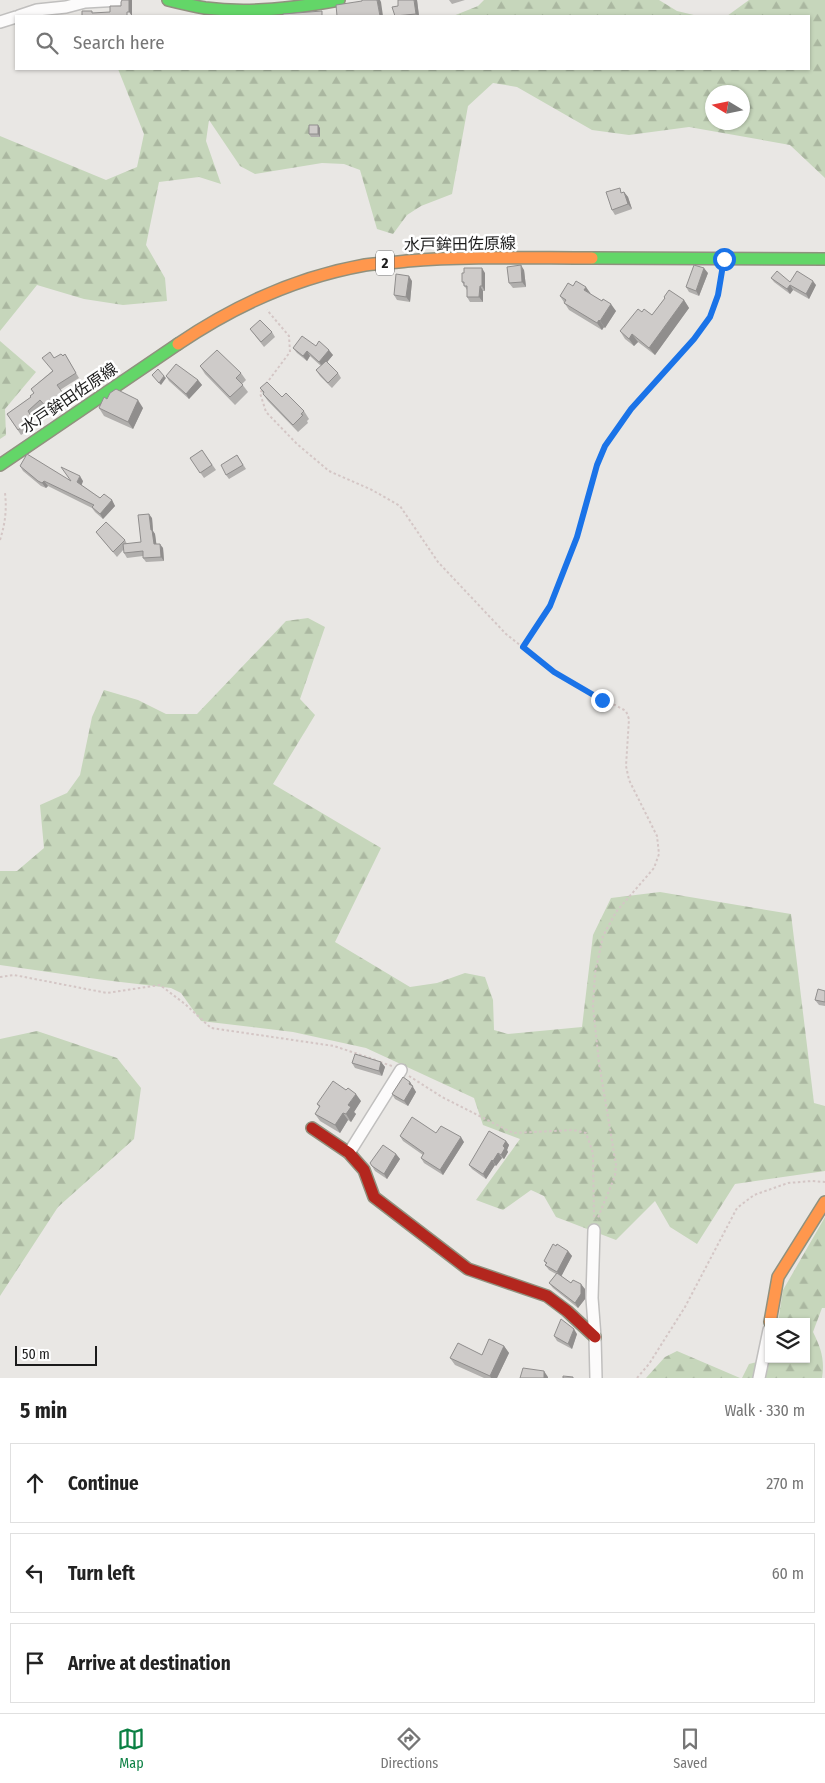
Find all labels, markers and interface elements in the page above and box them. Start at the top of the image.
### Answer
search box [15,15,810,70]
icon: search [33,29,61,57]
text: Search here [73,31,165,54]
north arrow [705,85,750,130]
street label: 水戸鉾田佐原線 [404,234,516,254]
route start [713,248,736,271]
road number: 2 [376,250,394,276]
street label: 水戸鉾田佐原線 [17,359,121,437]
route end [591,689,614,712]
map controls [765,1318,810,1363]
button: layers [765,1318,810,1363]
scale bar [15,1343,98,1366]
text: 50 m [22,1346,50,1363]
text: 5 min [20,1398,67,1424]
text: Walk · 330 m [724,1401,805,1420]
icon: ahead [21,1469,49,1497]
text: Continue [68,1472,139,1495]
text: 270 m [766,1474,804,1493]
icon: left [21,1559,49,1587]
text: Turn left [68,1562,135,1585]
text: 60 m [772,1564,804,1583]
icon: arrive [21,1649,49,1677]
text: Arrive at destination [68,1652,231,1675]
tab: Map [117,1725,145,1772]
tab: Directions [380,1725,438,1772]
tab: Saved [673,1725,708,1772]

